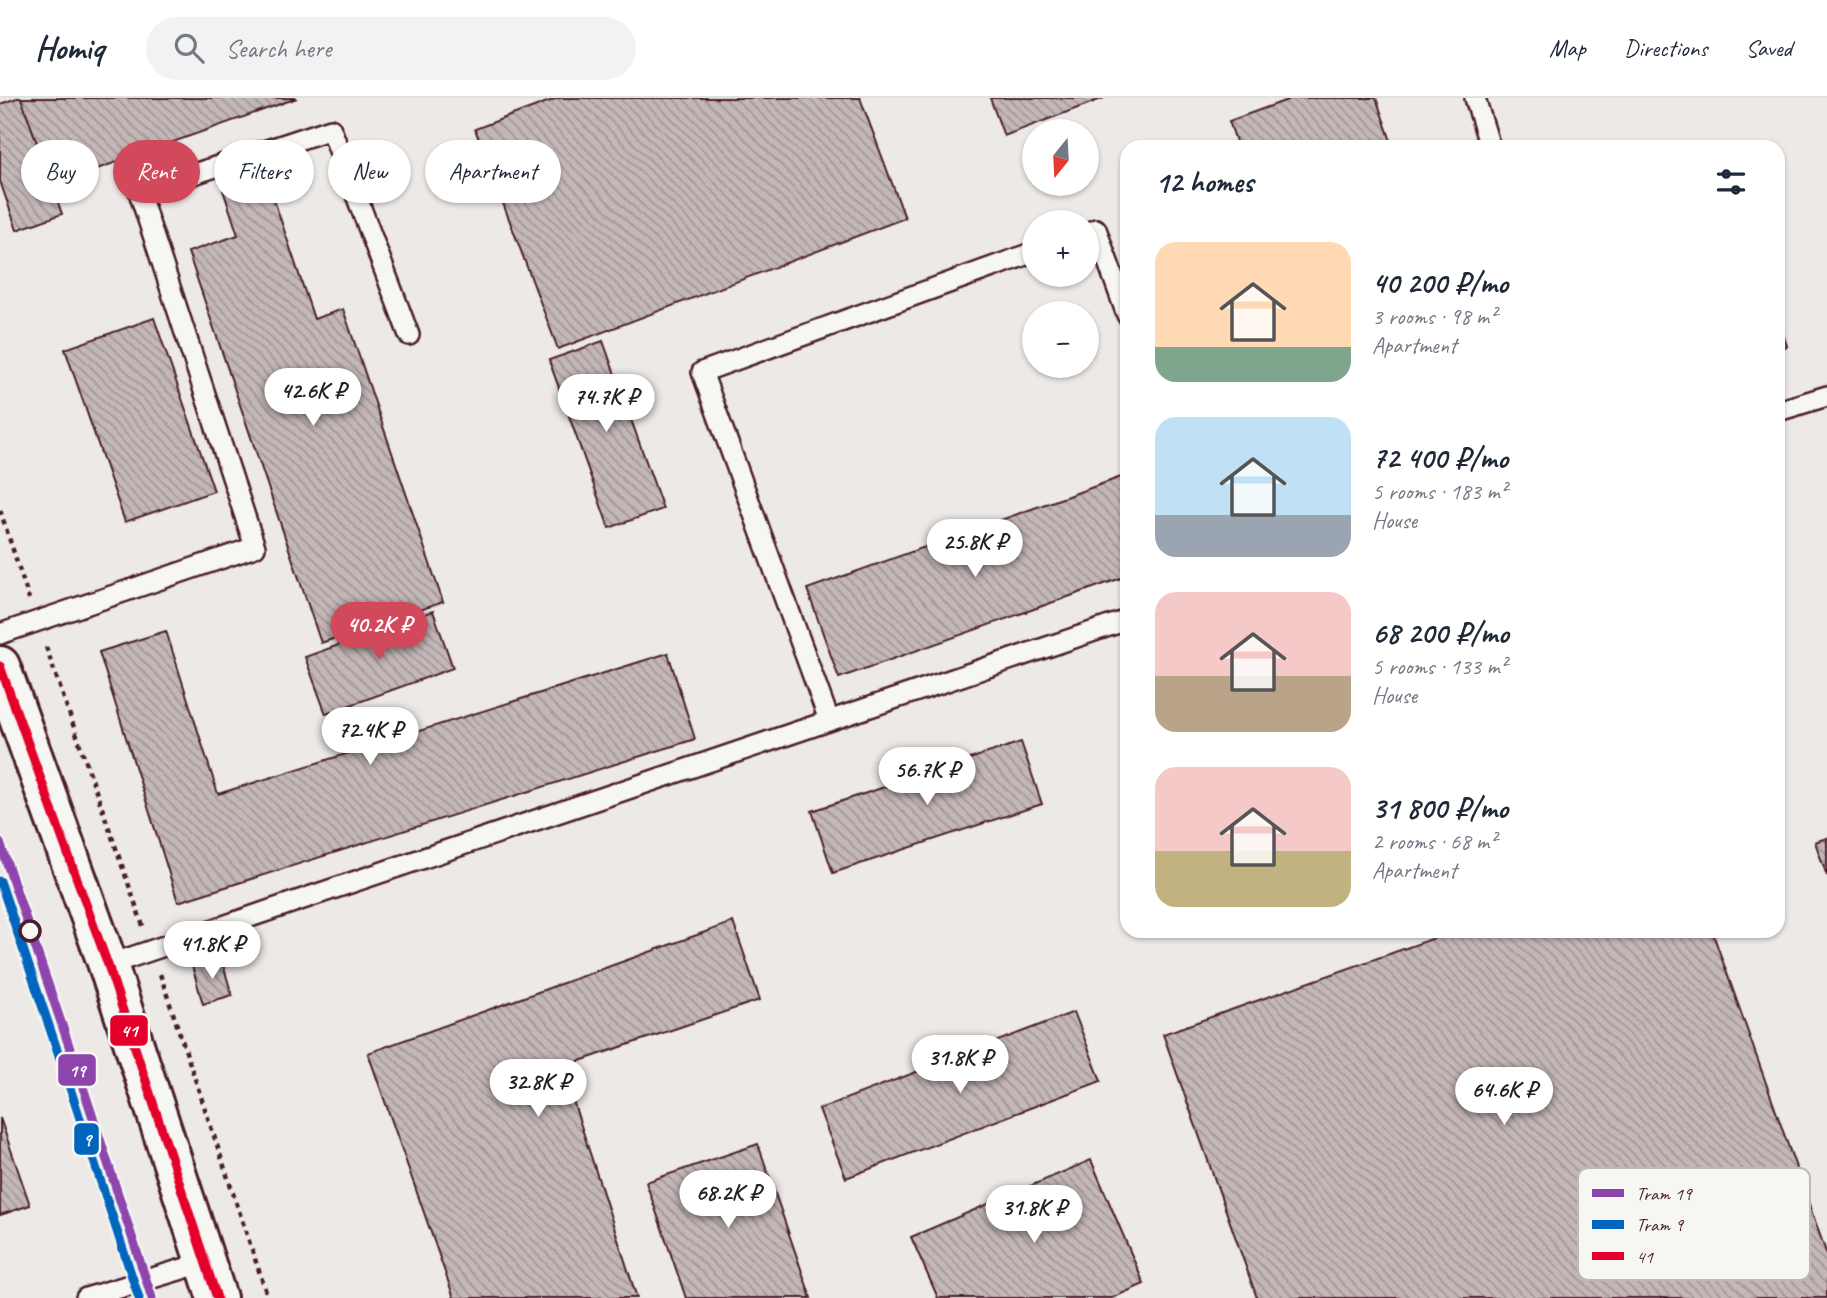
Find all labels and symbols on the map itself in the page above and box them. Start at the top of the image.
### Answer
north arrow [1022,119,1099,196]
pin: 42.6K ₽ [248,368,378,428]
pin: 74.7K ₽ [541,374,671,434]
pin: 25.8K ₽ [910,519,1040,579]
pin: 40.2K ₽ [314,602,444,662]
pin: 72.4K ₽ [305,708,435,767]
pin: 56.7K ₽ [862,748,992,807]
unlabelled marker [19,920,41,942]
pin: 41.8K ₽ [147,922,277,981]
line badge: 41 [109,1014,149,1047]
text: 41 [120,1019,140,1043]
pin: 31.8K ₽ [895,1035,1025,1095]
line badge: 19 [57,1053,97,1087]
text: 19 [69,1059,88,1083]
pin: 32.8K ₽ [473,1060,603,1119]
pin: 64.6K ₽ [1439,1068,1569,1127]
line badge: 9 [73,1122,100,1156]
text: 9 [83,1128,94,1152]
legend [1578,1168,1810,1280]
pin: 68.2K ₽ [663,1170,793,1230]
text: Tram 19 [1636,1182,1693,1206]
pin: 31.8K ₽ [969,1186,1099,1245]
text: Tram 9 [1636,1213,1684,1237]
text: 41 [1636,1245,1655,1269]

